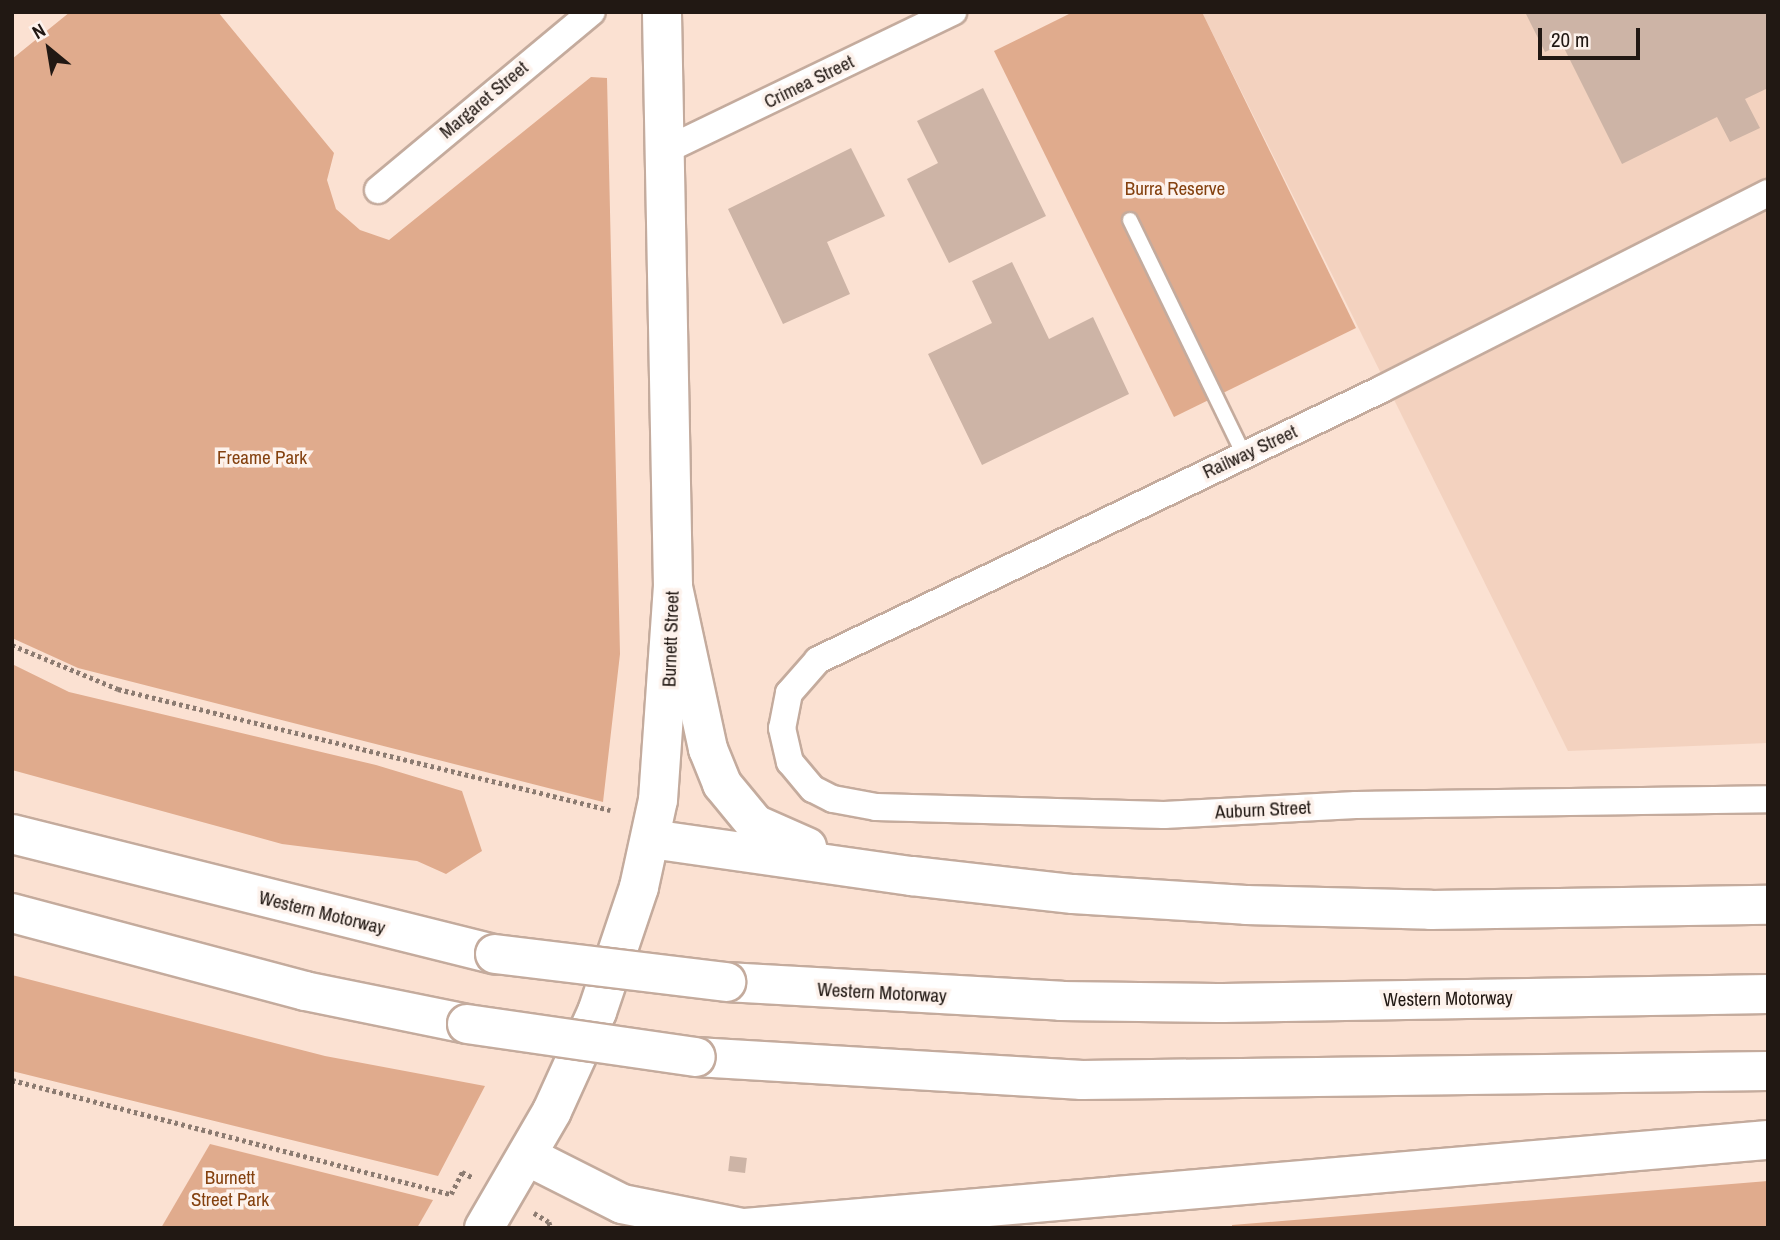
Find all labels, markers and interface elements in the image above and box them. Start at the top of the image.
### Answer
north arrow [14,14,84,84]
scale bar [1542,14,1644,58]
text: N [27,17,50,45]
text: 20 m [1551,25,1589,54]
street label: Crimea Street [760,50,858,114]
street label: Margaret Street [435,56,533,144]
park label: Burra Reserve [1125,178,1225,200]
street label: Railway Street [1199,420,1301,484]
park label: Freame Park [217,447,307,469]
street label: Burnett Street [658,591,684,687]
street label: Auburn Street [1214,796,1312,824]
street label: Western Motorway [256,886,388,940]
street label: Western Motorway [817,978,947,1008]
street label: Western Motorway [1383,986,1513,1012]
park label: Burnett Street Park [191,1167,269,1211]

